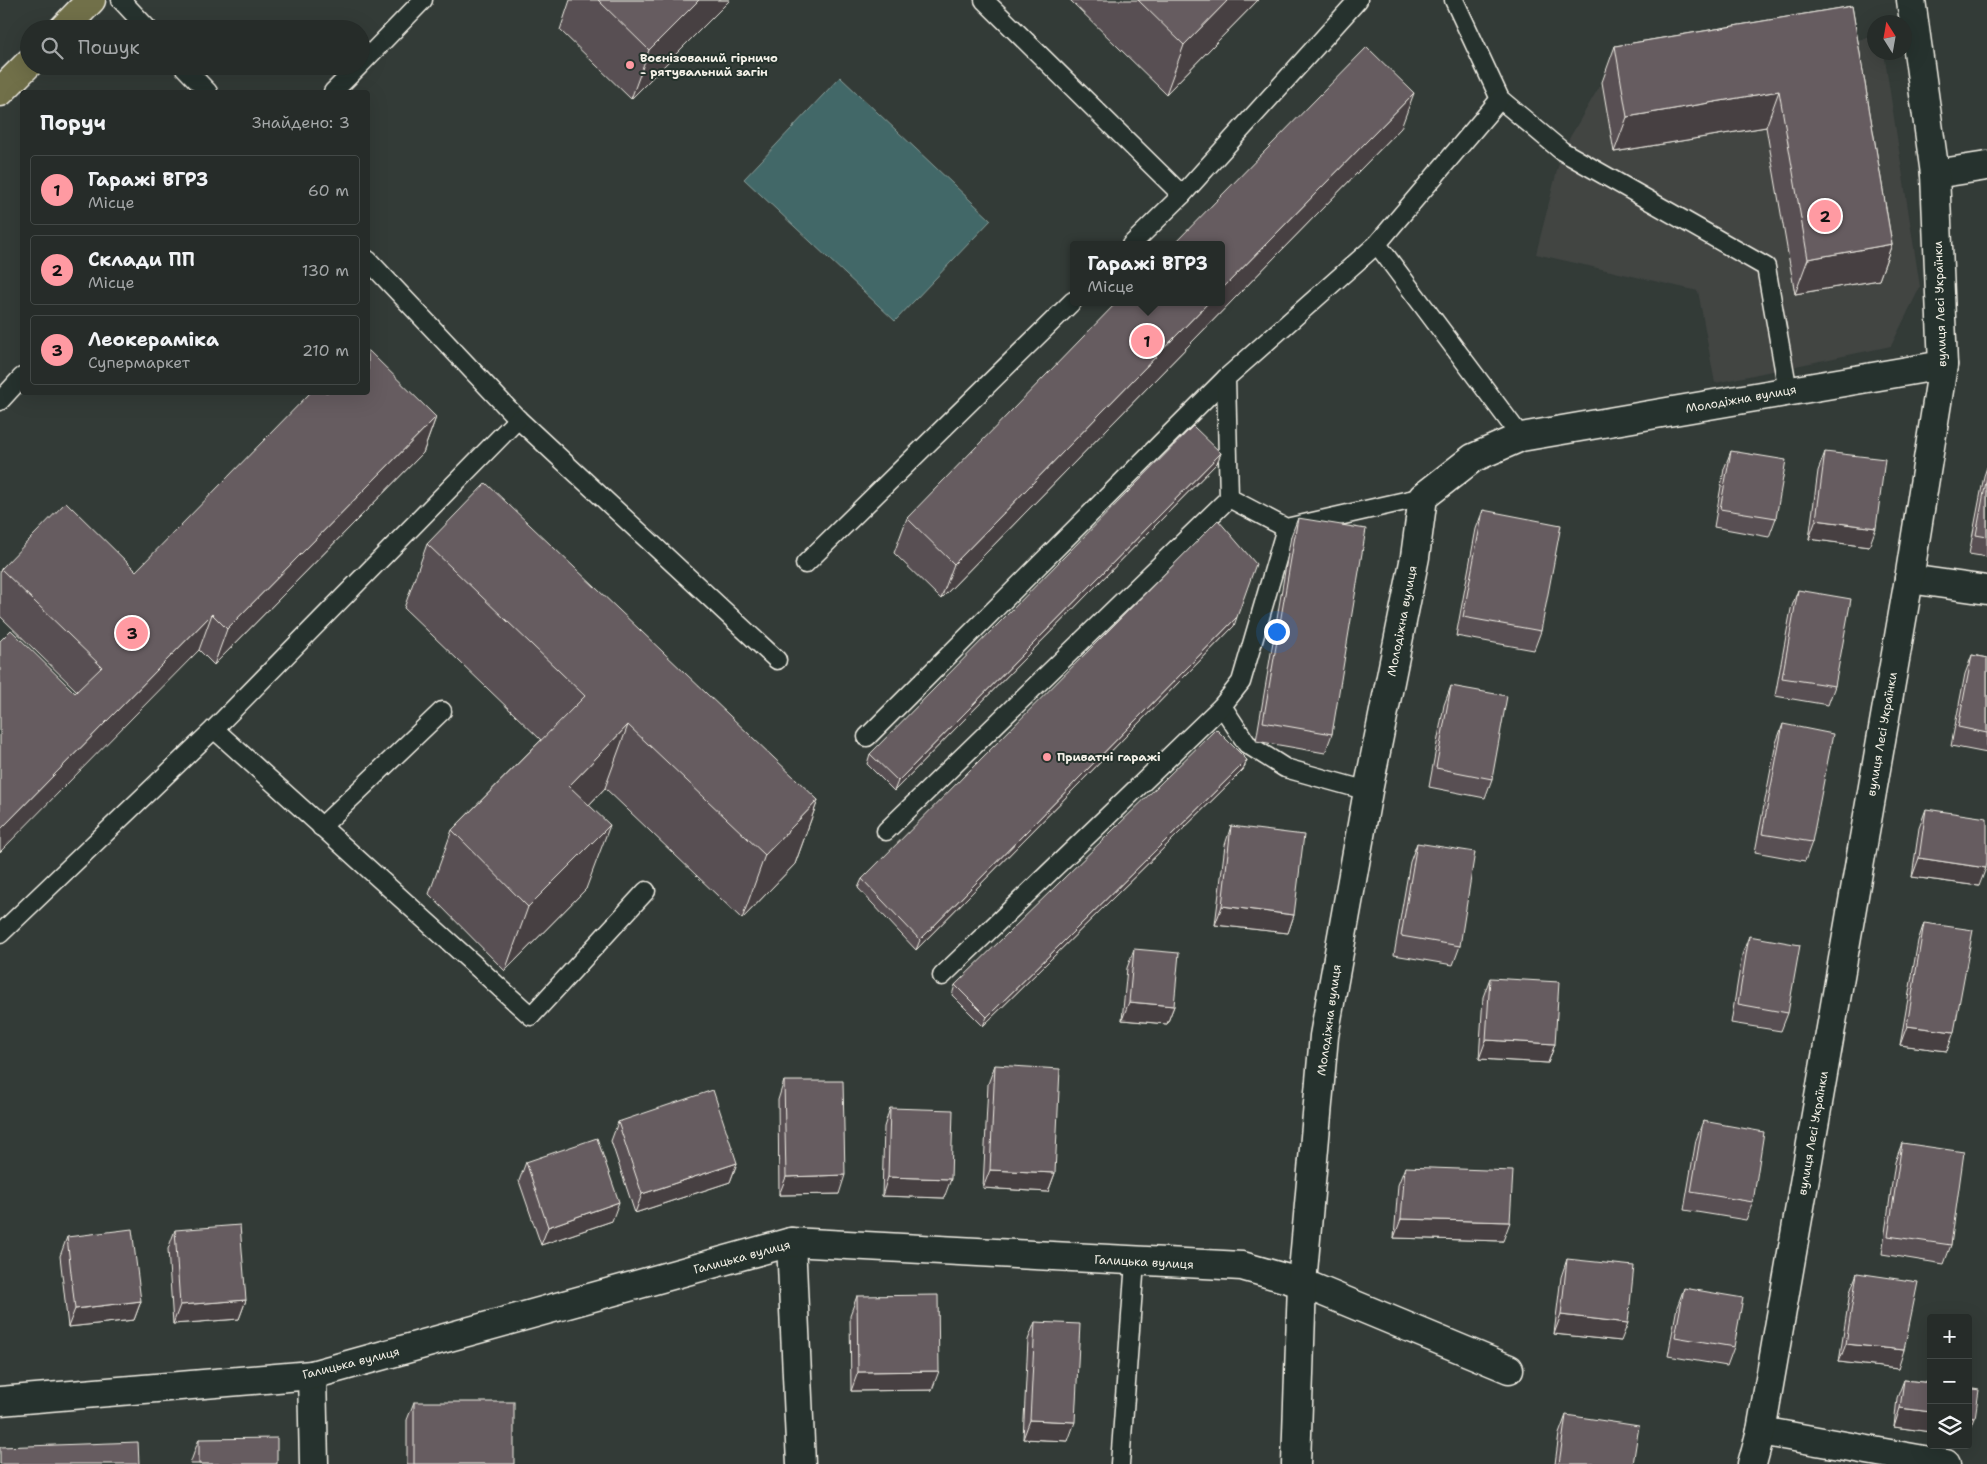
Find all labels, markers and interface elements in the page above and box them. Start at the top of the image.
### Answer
north arrow [1867,15,1912,60]
search box [20,20,370,75]
icon: search [38,34,66,62]
text: Пошук [78,35,140,60]
place label: Воєнізований гірничо - рятувальний загін [640,50,778,80]
marker: Воєнізований гірничо - рятувальний загін [624,59,636,71]
text: Поруч [40,109,106,137]
text: Знайдено: 3 [252,112,350,133]
text: Гаражі ВГРЗ [88,167,208,192]
text: 1 [53,180,61,201]
text: 60 m [308,180,349,201]
text: Місце [88,192,135,213]
pin: 2 [1809,197,1841,235]
popup [1070,241,1225,306]
street label: вулиця Лесі Українки [1930,241,1950,367]
text: Склади ПП [88,247,195,272]
text: Гаражі ВГРЗ [1088,251,1207,276]
text: 2 [51,260,63,281]
text: 130 m [302,260,349,281]
text: Місце [88,272,135,293]
text: Місце [1088,276,1134,297]
pin: 1 [1131,322,1163,360]
text: Леокераміка [88,327,219,352]
text: 3 [51,340,63,361]
text: 210 m [302,340,349,361]
text: Супермаркет [88,352,190,373]
street label: Молодіжна вулиця [1684,381,1798,417]
street label: Молодіжна вулиця [1383,564,1421,678]
pin: 3 [116,614,148,652]
your location [1264,619,1290,645]
street label: вулиця Лесі Українки [1863,671,1901,797]
place label: Приватні гаражі [1057,749,1161,765]
marker: Приватні гаражі [1041,751,1053,763]
street label: Молодіжна вулиця [1313,963,1345,1077]
street label: вулиця Лесі Українки [1794,1070,1832,1196]
street label: Галицька вулиця [692,1236,792,1278]
street label: Галицька вулиця [1094,1251,1194,1273]
map controls [1927,1314,1972,1449]
button: + [1927,1314,1972,1359]
street label: Галицька вулиця [301,1343,401,1383]
button: − [1927,1359,1972,1404]
button: layers [1927,1404,1972,1449]

